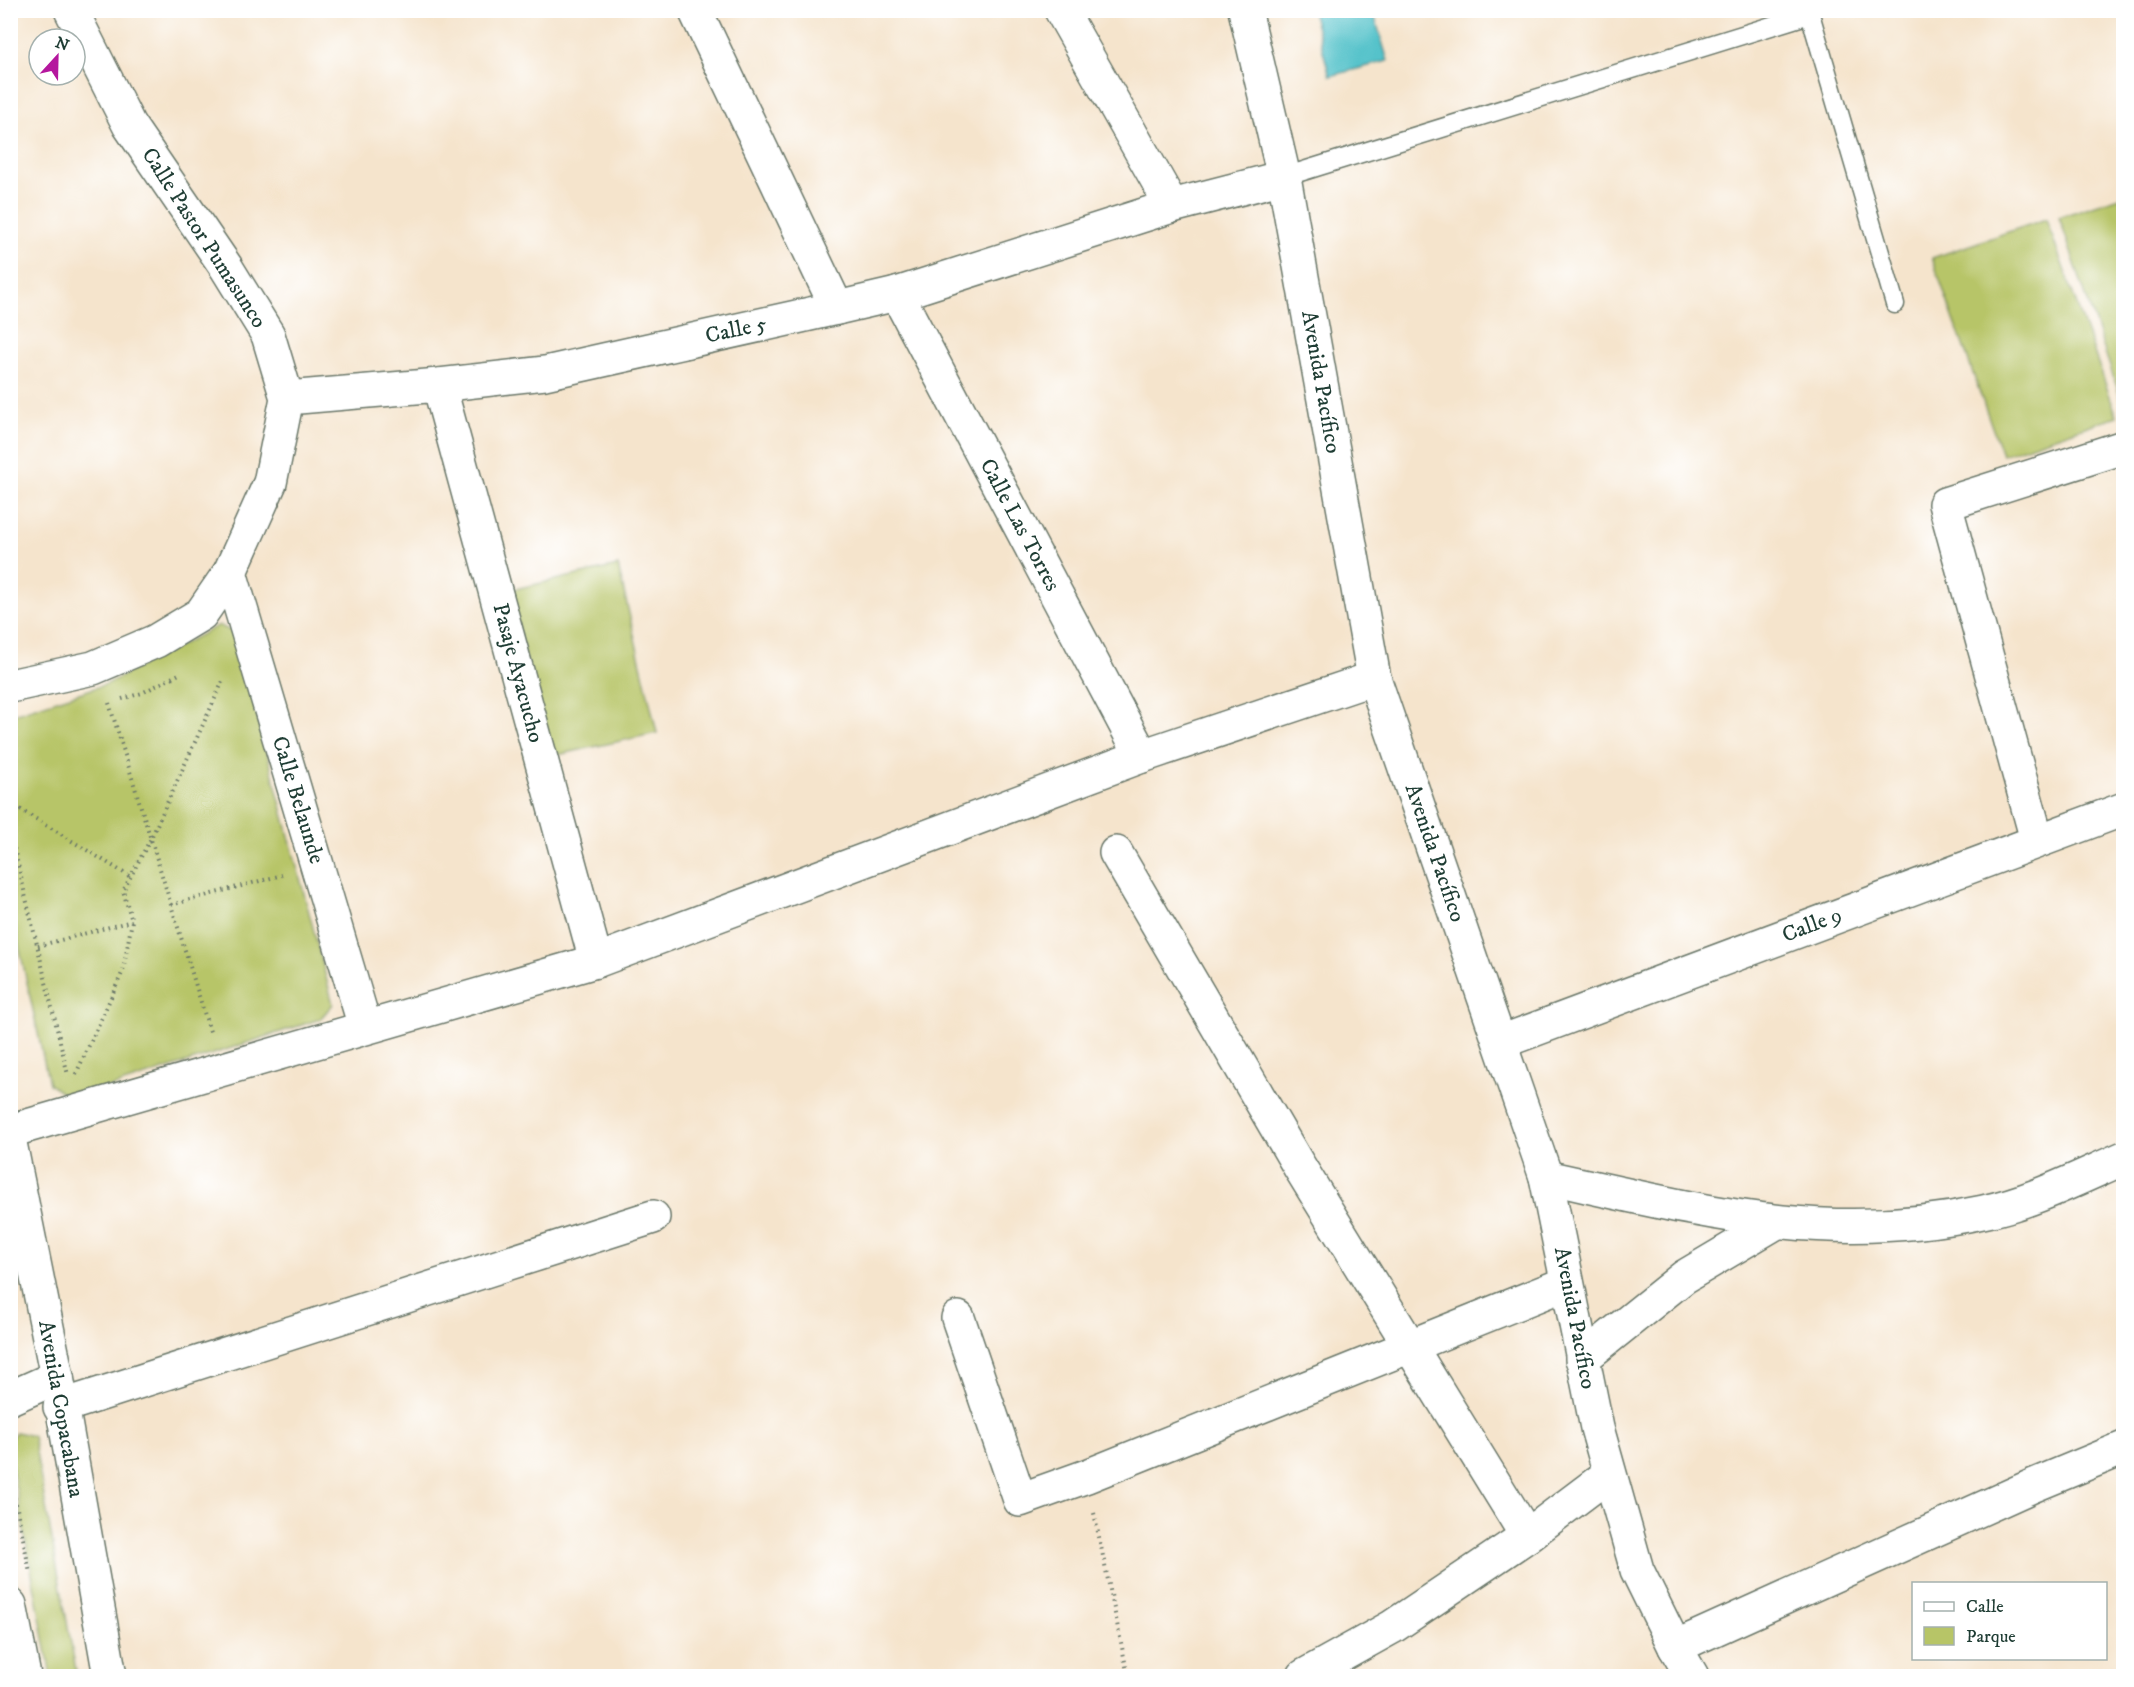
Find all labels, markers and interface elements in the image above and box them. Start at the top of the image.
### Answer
north arrow [27,27,87,87]
text: N [52,32,72,56]
street label: Calle Pastor Pumasunco [136,143,272,333]
street label: Avenida Pacífico [1295,309,1347,455]
street label: Calle 5 [703,310,769,350]
street label: Calle Las Torres [974,454,1066,596]
street label: Pasaje Ayacucho [486,600,550,746]
street label: Calle Belaunde [266,733,330,867]
street label: Avenida Pacífico [1399,780,1471,926]
street label: Calle 9 [1778,901,1846,949]
street label: Avenida Pacífico [1548,1245,1602,1391]
street label: Avenida Copacabana [32,1318,90,1500]
legend [1912,1582,2107,1660]
text: Calle [1966,1596,2004,1618]
text: Parque [1966,1626,2016,1648]

